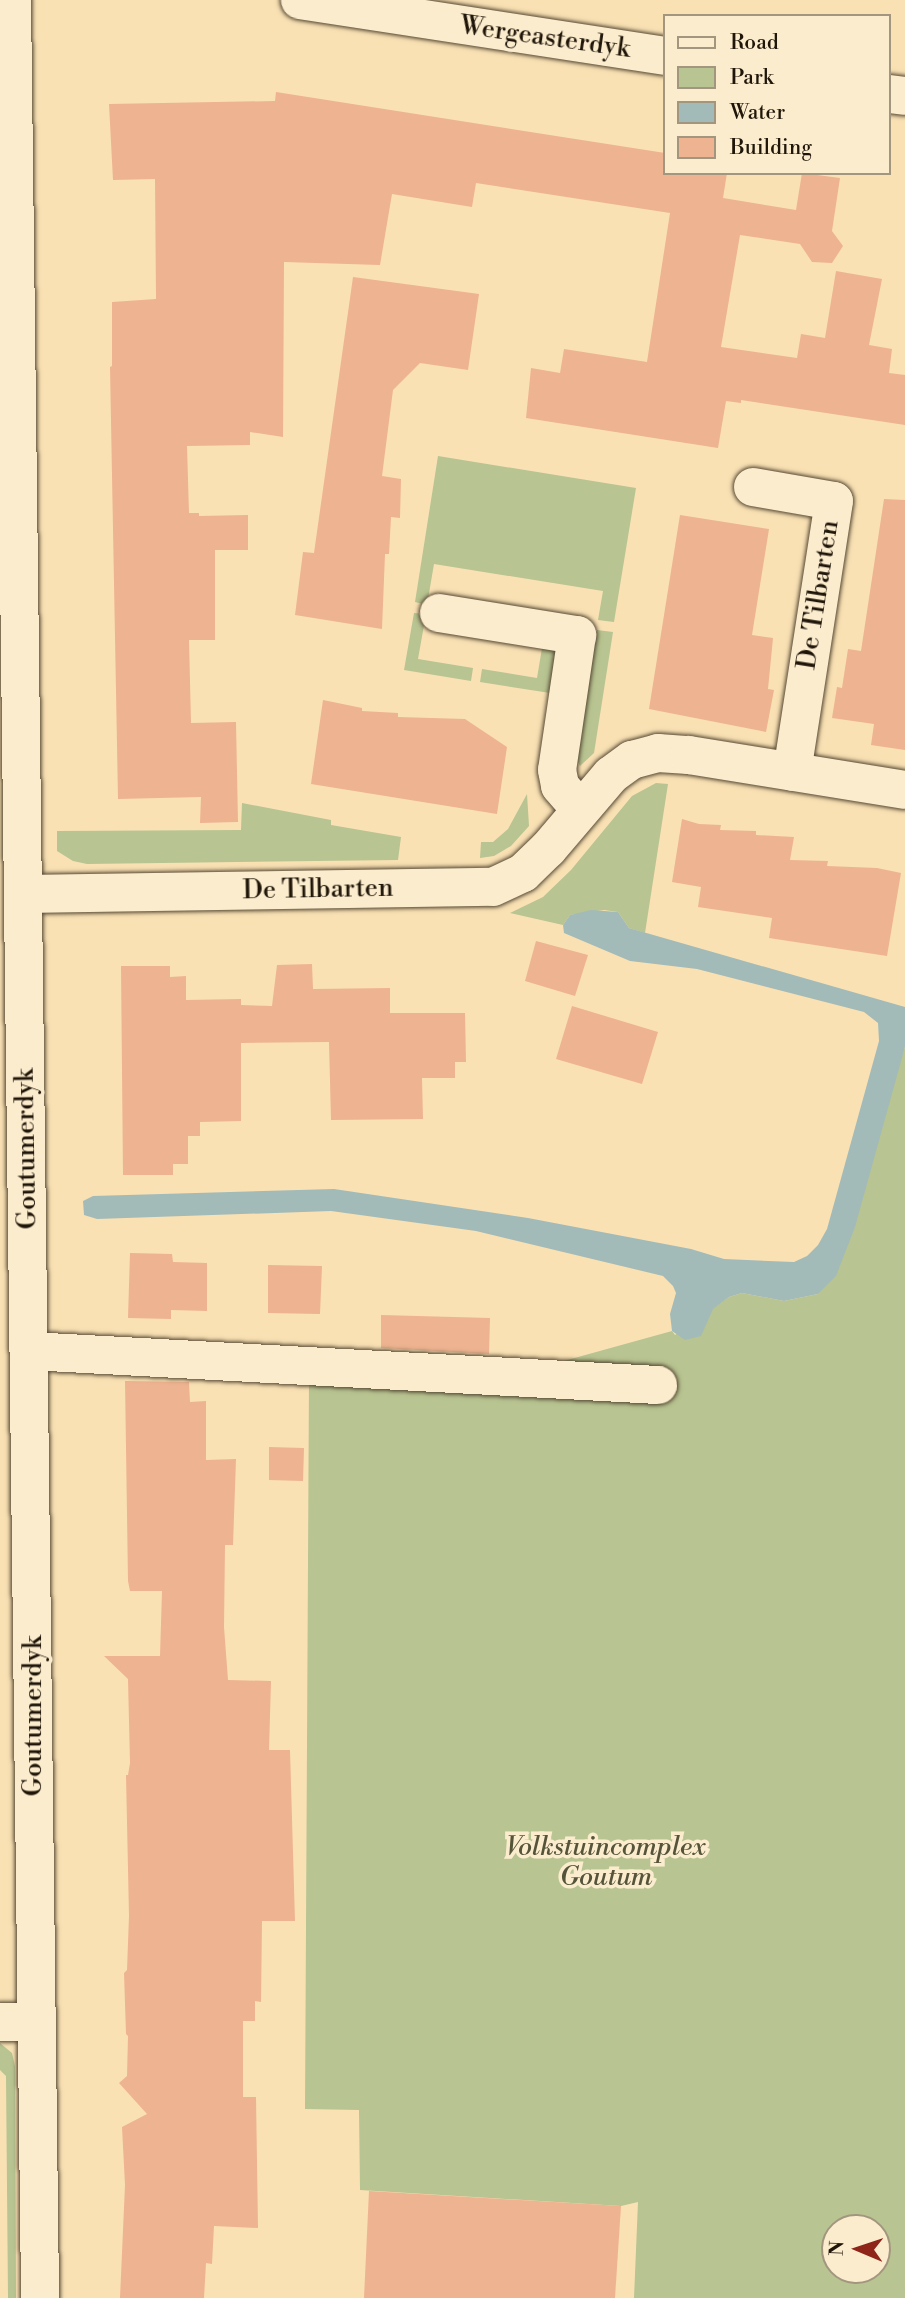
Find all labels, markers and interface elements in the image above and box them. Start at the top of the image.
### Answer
street label: Wergeasterdyk [458,11,632,65]
legend [664,14,891,175]
text: Road [730,30,779,56]
text: Park [730,65,774,91]
text: Water [730,100,785,126]
text: Building [730,135,812,161]
street label: De Tilbarten [792,518,846,672]
street label: De Tilbarten [242,873,394,907]
street label: Goutumerdyk [10,1068,44,1230]
street label: Goutumerdyk [18,1636,50,1796]
park label: Volkstuincomplex Goutum [506,1832,706,1894]
north arrow [821,2214,891,2284]
text: N [825,2240,849,2256]

